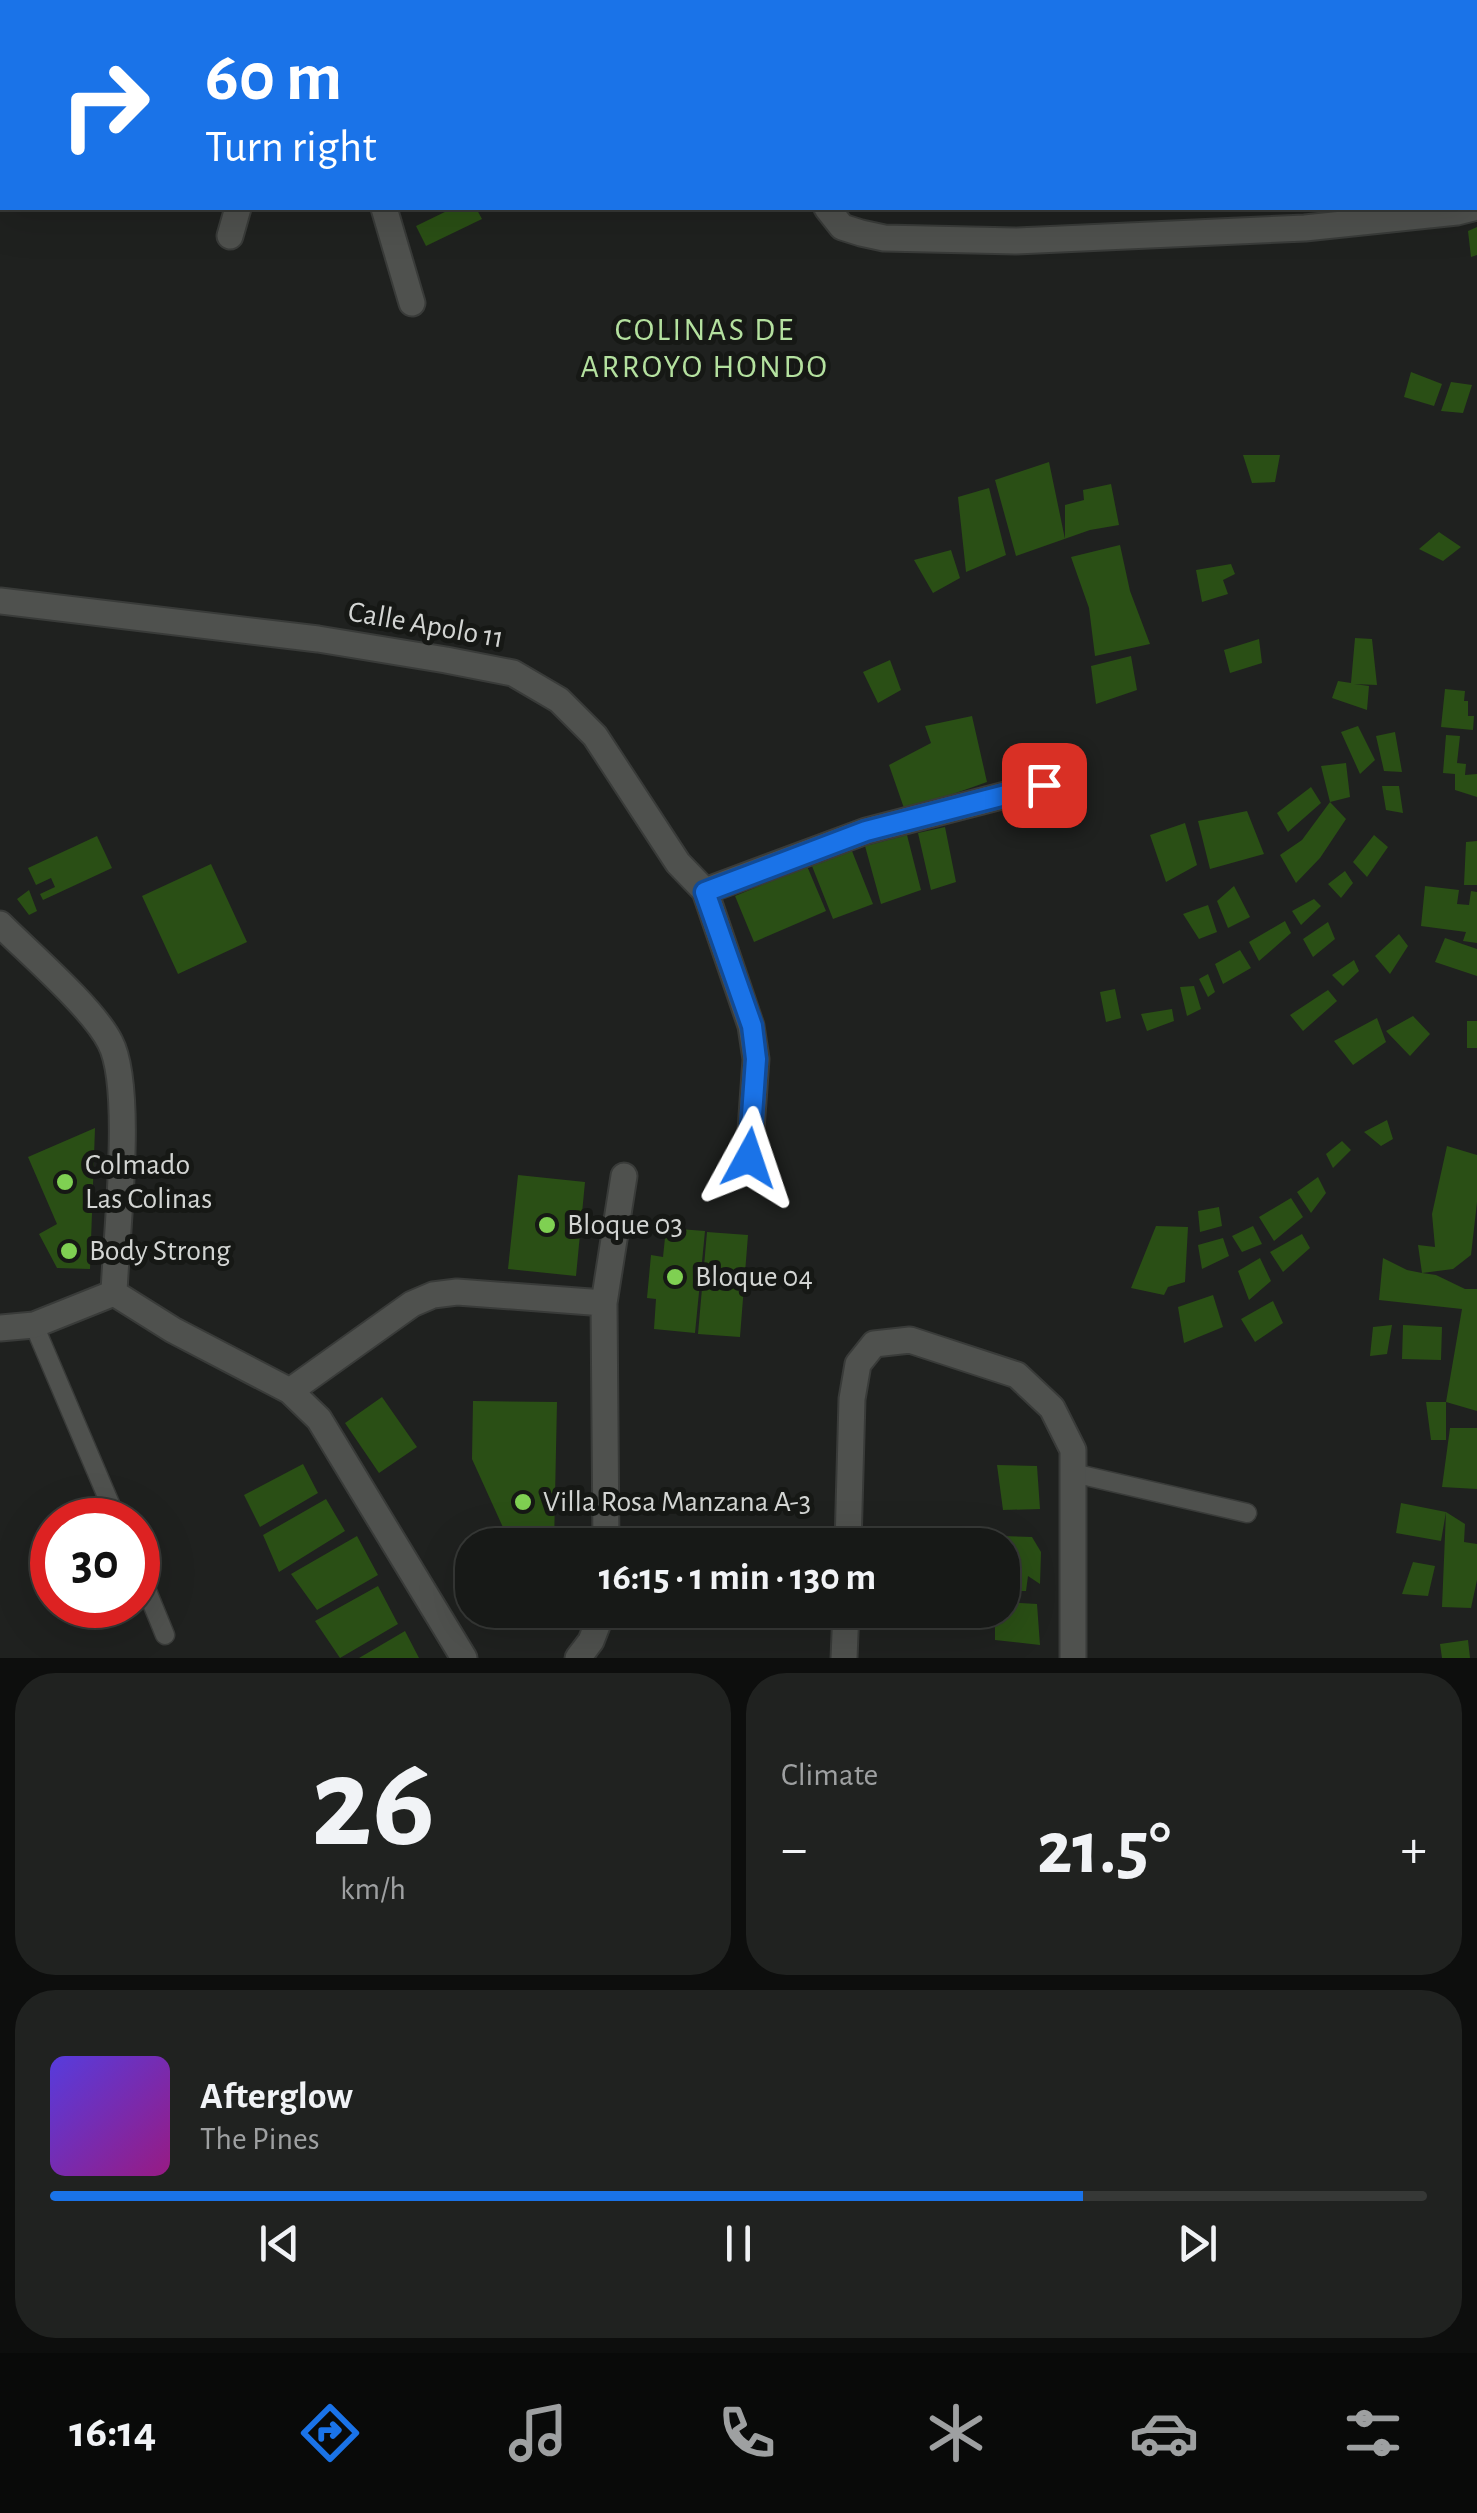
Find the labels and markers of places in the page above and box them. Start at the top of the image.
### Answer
pin [1002,743,1087,828]
place label: Colmado Las Colinas [85,1150,212,1214]
marker: Colmado Las Colinas [54,1171,76,1193]
place label: Bloque 03 [567,1210,683,1240]
marker: Bloque 03 [536,1214,558,1236]
place label: Body Strong [89,1236,231,1266]
marker: Body Strong [58,1240,80,1262]
place label: Bloque 04 [695,1262,813,1292]
marker: Bloque 04 [664,1266,686,1288]
place label: Villa Rosa Manzana A-3 [543,1487,811,1517]
marker: Villa Rosa Manzana A-3 [512,1491,534,1513]

